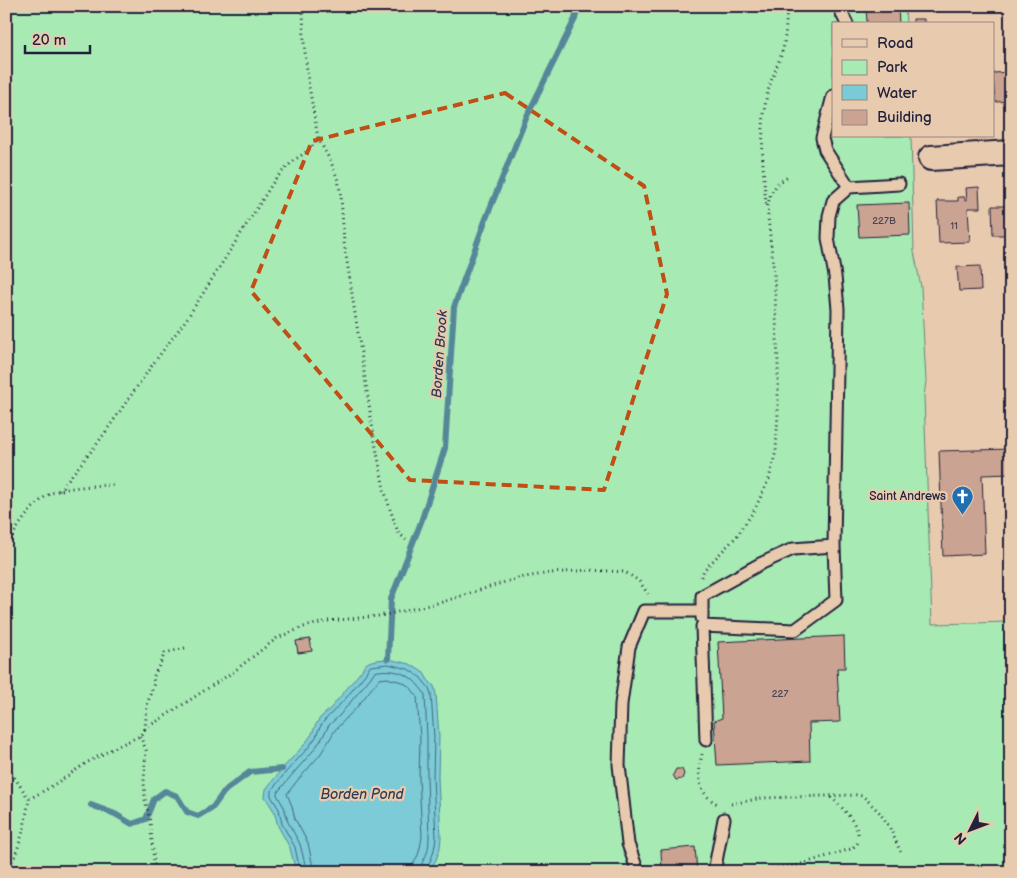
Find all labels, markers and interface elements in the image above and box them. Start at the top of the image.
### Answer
scale bar [25,22,90,54]
legend [832,22,994,138]
text: 20 m [32,31,66,50]
text: Road [877,34,913,53]
text: Park [877,58,908,77]
text: Water [877,84,917,103]
text: Building [877,108,932,127]
house number: 227B [872,215,896,227]
house number: 11 [950,220,958,232]
water label: Borden Brook [428,308,451,399]
church icon: Saint Andrews [950,484,974,515]
place label: Saint Andrews [869,489,946,504]
house number: 227 [772,688,788,700]
water label: Borden Pond [320,786,405,803]
north arrow [944,806,994,856]
text: N [951,829,971,848]

